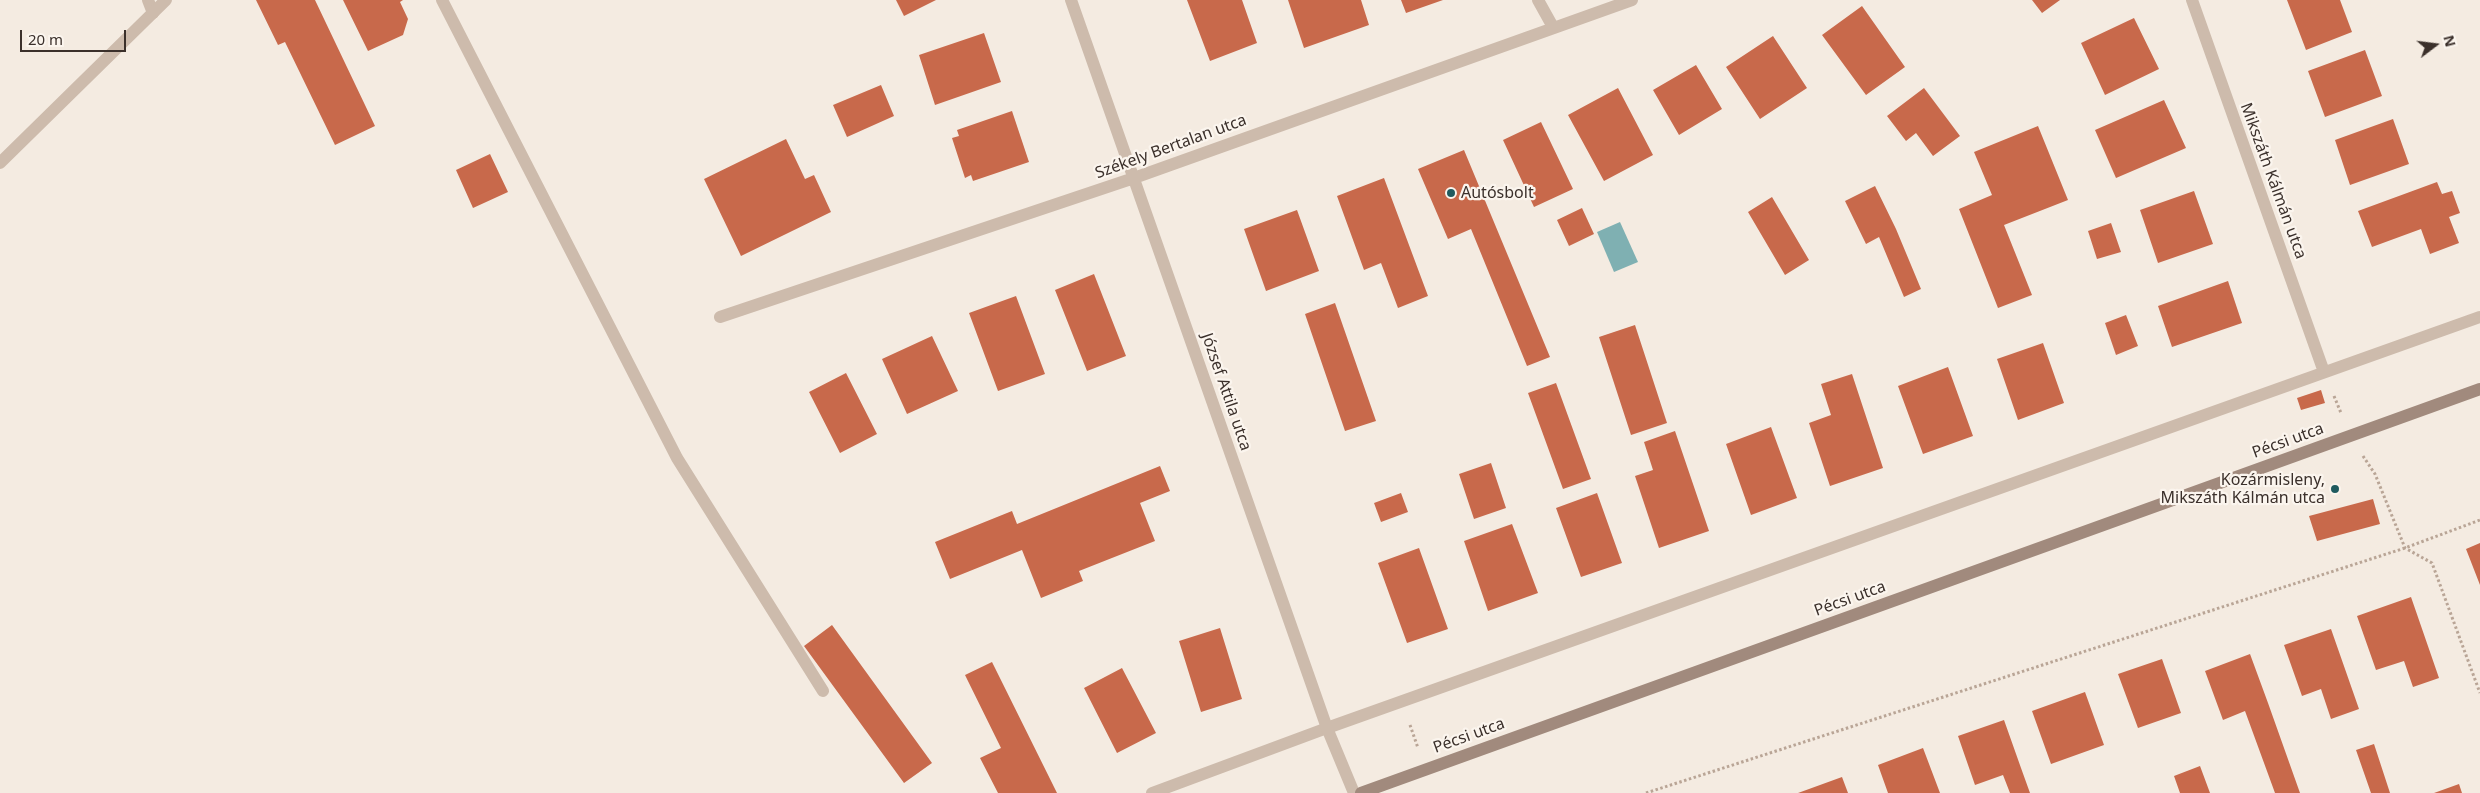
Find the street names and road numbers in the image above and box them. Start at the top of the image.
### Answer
street label: Mikszáth Kálmán utca [2236,100,2310,262]
street label: Székely Bertalan utca [1093,111,1249,183]
street label: József Attila utca [1197,331,1255,453]
street label: Pécsi utca [2250,419,2326,463]
street label: Pécsi utca [1812,577,1888,621]
street label: Pécsi utca [1431,714,1507,758]

